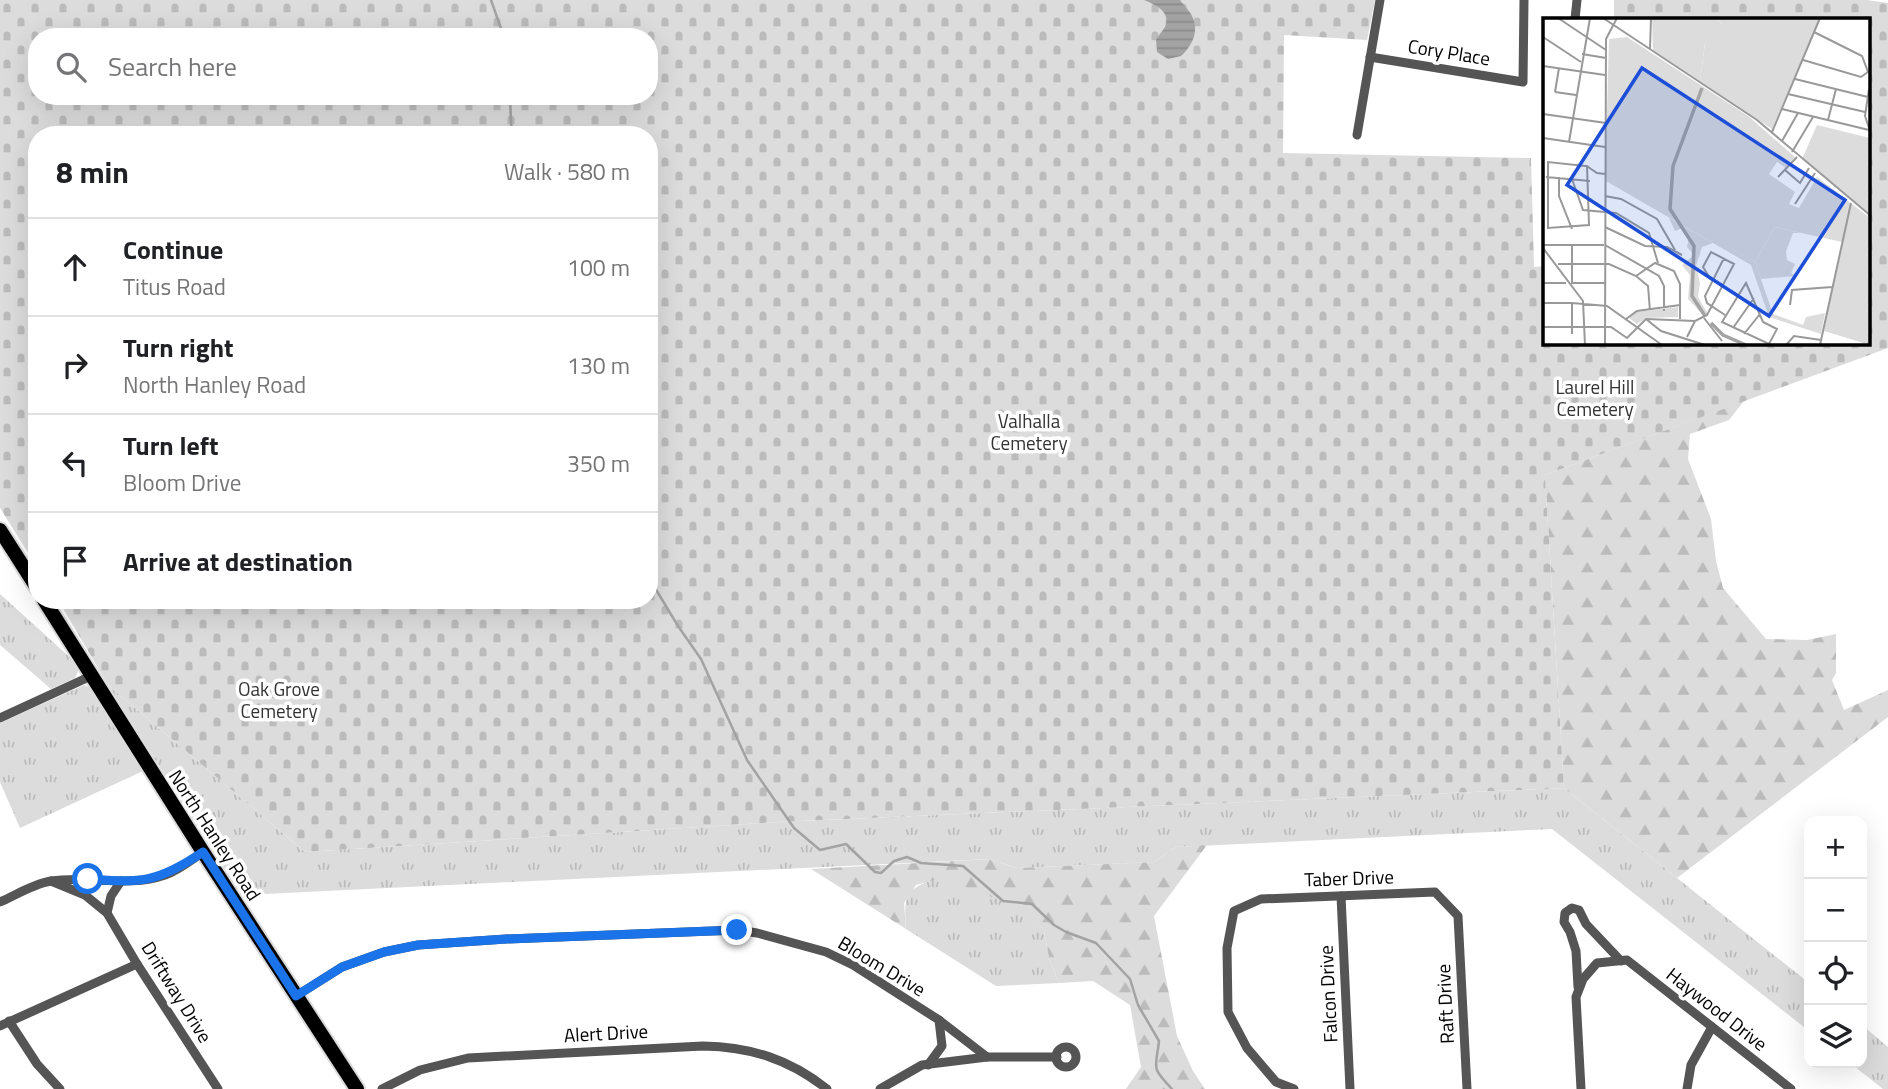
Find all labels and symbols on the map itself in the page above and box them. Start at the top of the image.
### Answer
inset map [1543,18,1870,345]
street label: Cory Place [1406,31,1492,72]
park label: Laurel Hill Cemetery [1555,372,1635,423]
park label: Valhalla Cemetery [990,406,1068,457]
park label: Oak Grove Cemetery [238,674,320,725]
street label: North Hanley Road [162,763,269,906]
street label: Taber Drive [1304,861,1394,894]
route start [72,863,103,894]
route end [721,914,752,945]
street label: Bloom Drive [833,928,932,1003]
street label: Driftway Drive [135,935,220,1048]
street label: Falcon Drive [1310,945,1345,1043]
street label: Haywood Drive [1660,960,1774,1057]
street label: Raft Drive [1428,963,1461,1045]
street label: Alert Drive [563,1016,649,1049]

